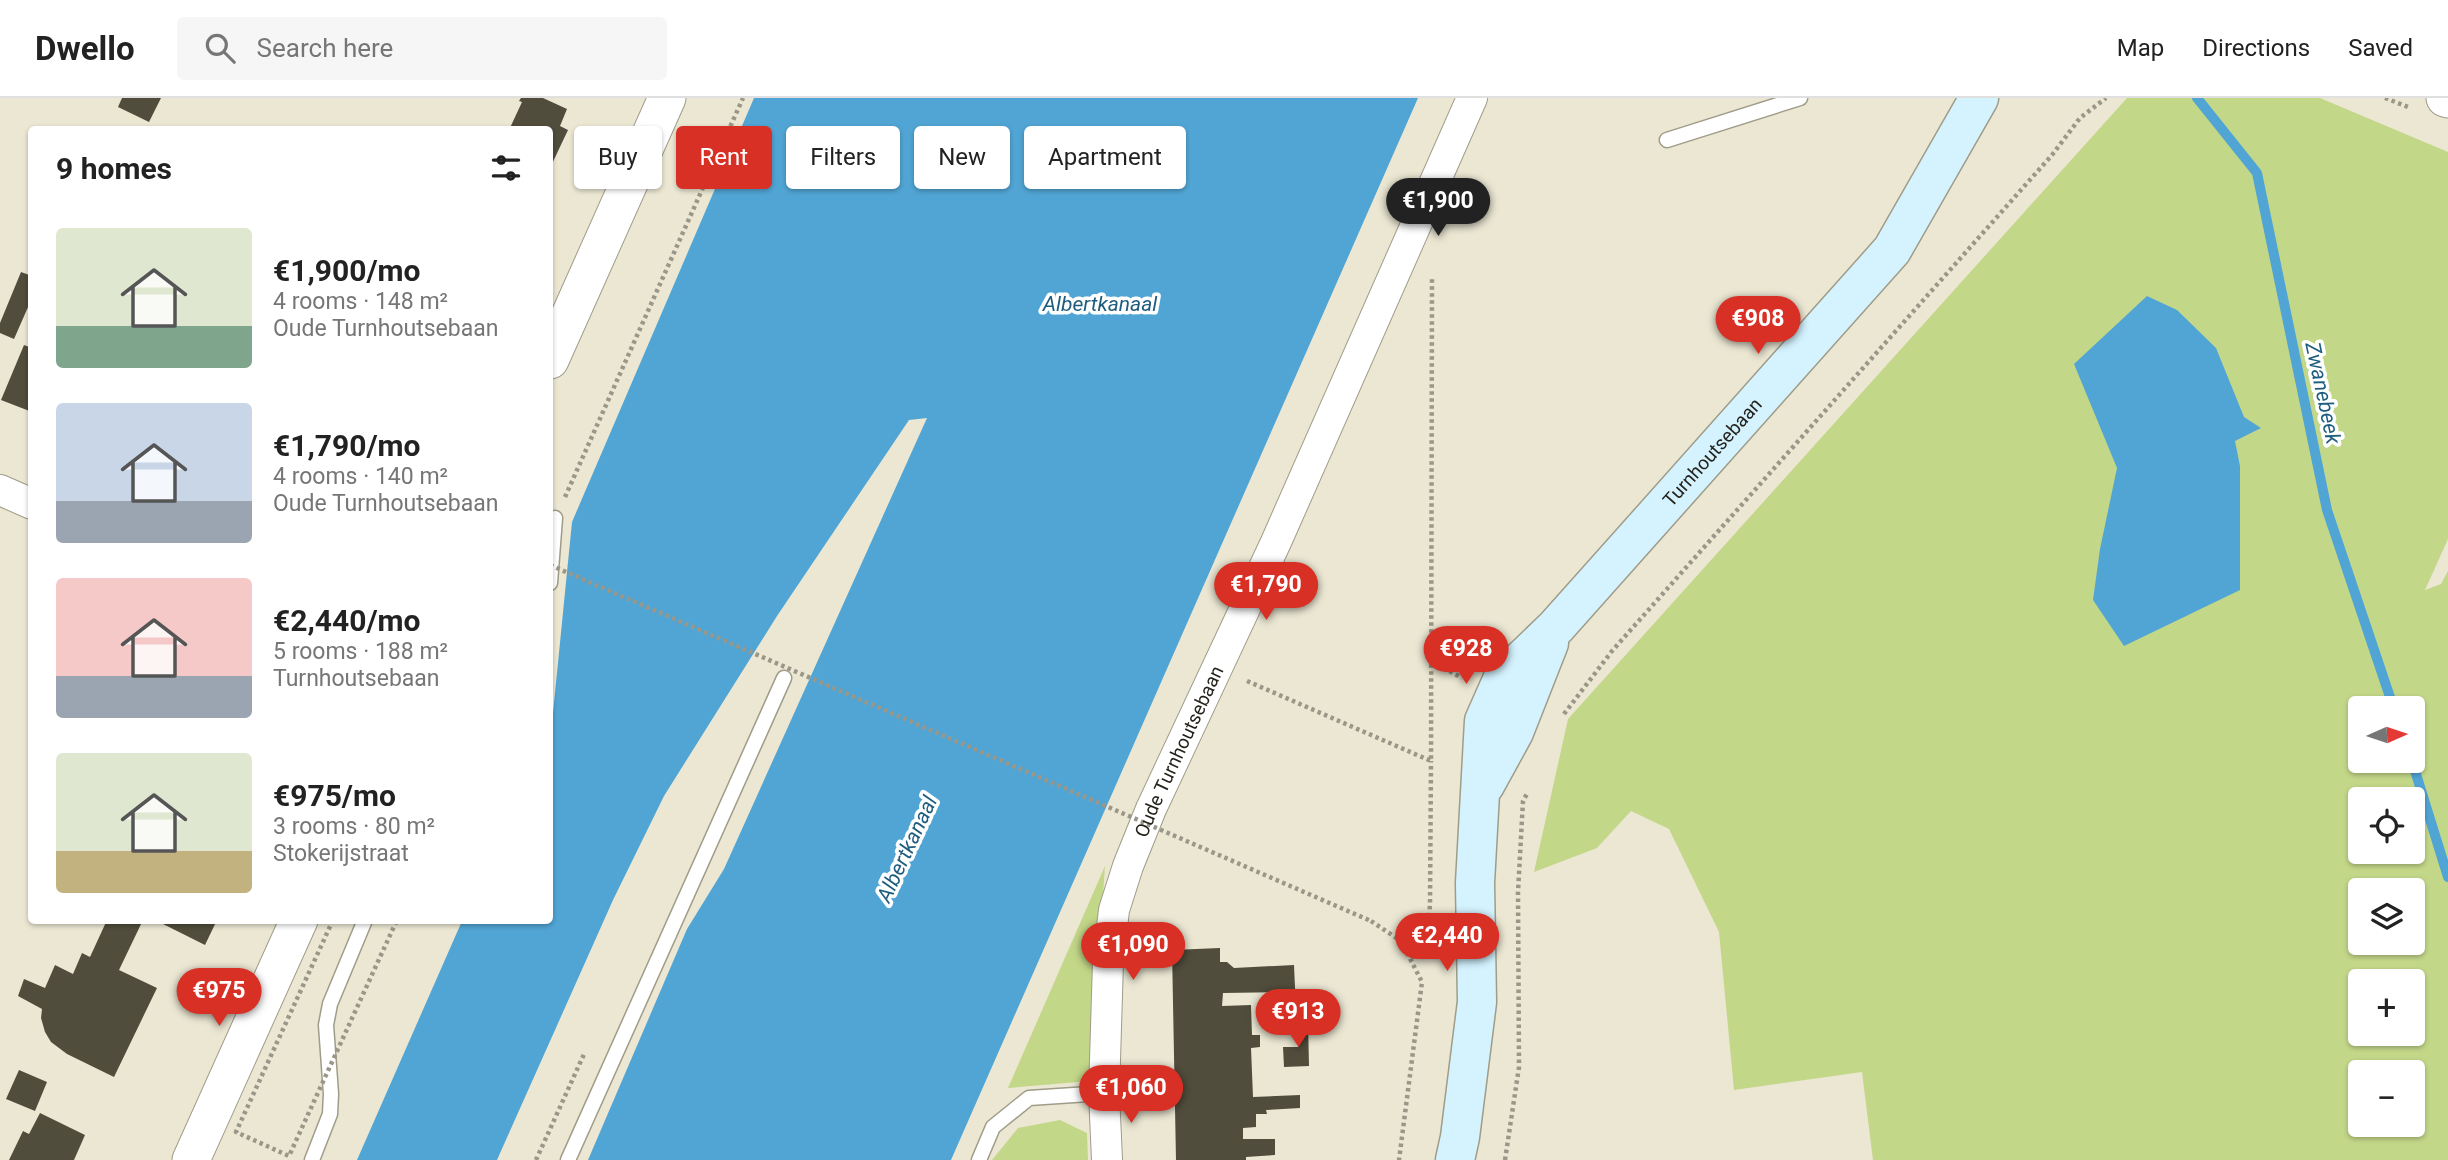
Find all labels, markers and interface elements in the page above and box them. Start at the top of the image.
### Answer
search box [177,17,667,80]
text: Dwello [35,29,135,68]
icon: search [201,29,239,67]
text: Search here [257,33,393,63]
text: Map [2117,34,2164,62]
text: Directions [2202,34,2310,62]
text: Saved [2348,34,2413,62]
chip: Buy [574,126,662,189]
chip: Rent [676,126,772,189]
chip: Filters [786,126,900,189]
chip: New [914,126,1010,189]
chip: Apartment [1024,126,1186,189]
icon: filters [487,149,525,187]
text: 9 homes [56,151,172,186]
pin: €1,900 [1381,178,1495,238]
text: €1,900 [1402,187,1474,214]
text: €1,900/mo [273,253,421,288]
icon: home [112,256,196,340]
text: 4 rooms · 148 m² [273,288,448,315]
water label: Albertkanaal [1042,292,1158,316]
pin: €908 [1717,296,1799,356]
text: €908 [1732,305,1784,332]
text: Oude Turnhoutsebaan [273,315,498,342]
water label: Zwanebeek [2300,339,2346,447]
street label: Turnhoutsebaan [1658,393,1767,511]
text: €1,790/mo [273,428,421,463]
icon: home [112,431,196,515]
text: 4 rooms · 140 m² [273,463,448,490]
text: Oude Turnhoutsebaan [273,490,498,517]
pin: €1,790 [1209,562,1323,622]
text: €1,790 [1230,571,1302,598]
text: €2,440/mo [273,603,421,638]
icon: home [112,606,196,690]
pin: €928 [1425,626,1507,686]
text: €928 [1440,635,1492,662]
text: 5 rooms · 188 m² [273,638,448,665]
street label: Oude Turnhoutsebaan [1130,662,1228,841]
text: Turnhoutsebaan [273,665,440,692]
north arrow [2348,696,2426,774]
map controls [2348,696,2425,1137]
text: €975/mo [273,778,396,813]
icon: home [112,781,196,865]
button: locate [2348,787,2425,864]
water label: Albertkanaal [872,791,942,907]
text: 3 rooms · 80 m² [273,813,435,840]
text: Stokerijstraat [273,840,409,867]
button: layers [2348,878,2425,955]
pin: €2,440 [1390,914,1504,973]
pin: €1,090 [1076,922,1190,982]
text: €2,440 [1411,922,1483,949]
text: €1,090 [1097,931,1169,958]
pin: €975 [178,968,260,1028]
button: + [2348,969,2425,1046]
text: €975 [193,977,245,1004]
pin: €913 [1257,990,1339,1049]
text: €913 [1272,998,1324,1025]
button: − [2348,1060,2425,1137]
pin: €1,060 [1074,1066,1188,1125]
text: €1,060 [1095,1074,1167,1101]

